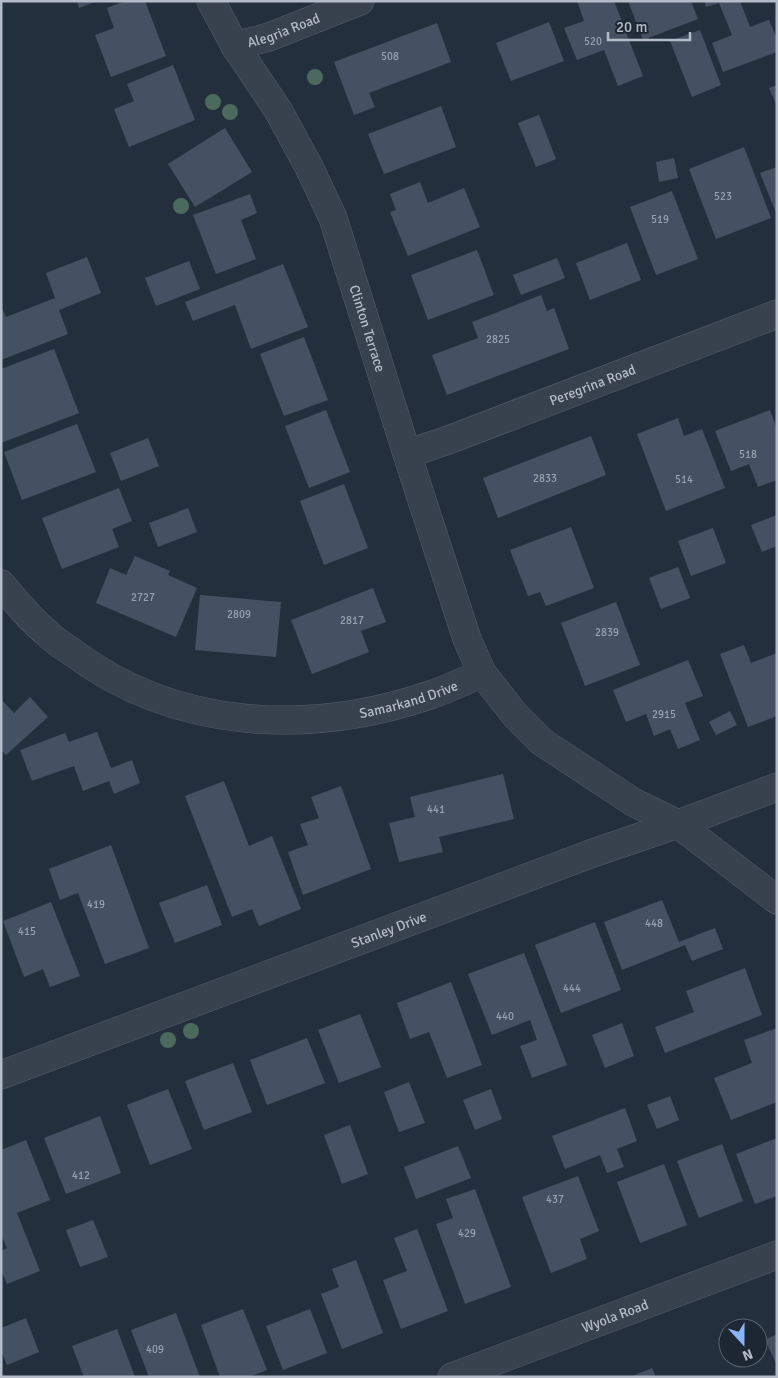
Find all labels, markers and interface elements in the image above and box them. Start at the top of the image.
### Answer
street label: Alegria Road [245,9,322,51]
scale bar [608,10,690,42]
text: 20 m [616,18,647,36]
house number: 520 [584,35,602,48]
house number: 508 [381,50,399,63]
house number: 523 [714,190,732,203]
house number: 519 [651,213,669,226]
street label: Clinton Terrace [346,283,389,374]
house number: 2825 [486,333,510,346]
street label: Peregrina Road [547,361,638,409]
house number: 518 [739,448,757,461]
house number: 2833 [533,472,557,485]
house number: 514 [675,473,693,486]
house number: 2727 [131,591,155,604]
house number: 2809 [227,608,251,621]
house number: 2817 [340,614,364,627]
house number: 2839 [595,626,619,639]
street label: Samarkand Drive [358,677,460,722]
house number: 2915 [652,708,676,721]
house number: 441 [427,803,445,816]
house number: 419 [87,898,105,911]
street label: Stanley Drive [349,908,429,952]
house number: 448 [645,917,663,930]
house number: 415 [18,925,36,938]
house number: 444 [563,982,581,995]
house number: 440 [496,1010,514,1023]
house number: 412 [72,1169,90,1182]
house number: 437 [546,1193,564,1206]
house number: 429 [458,1227,476,1240]
street label: Wyola Road [579,1296,651,1336]
north arrow [718,1318,768,1368]
house number: 409 [146,1343,164,1356]
text: N [740,1345,755,1364]

